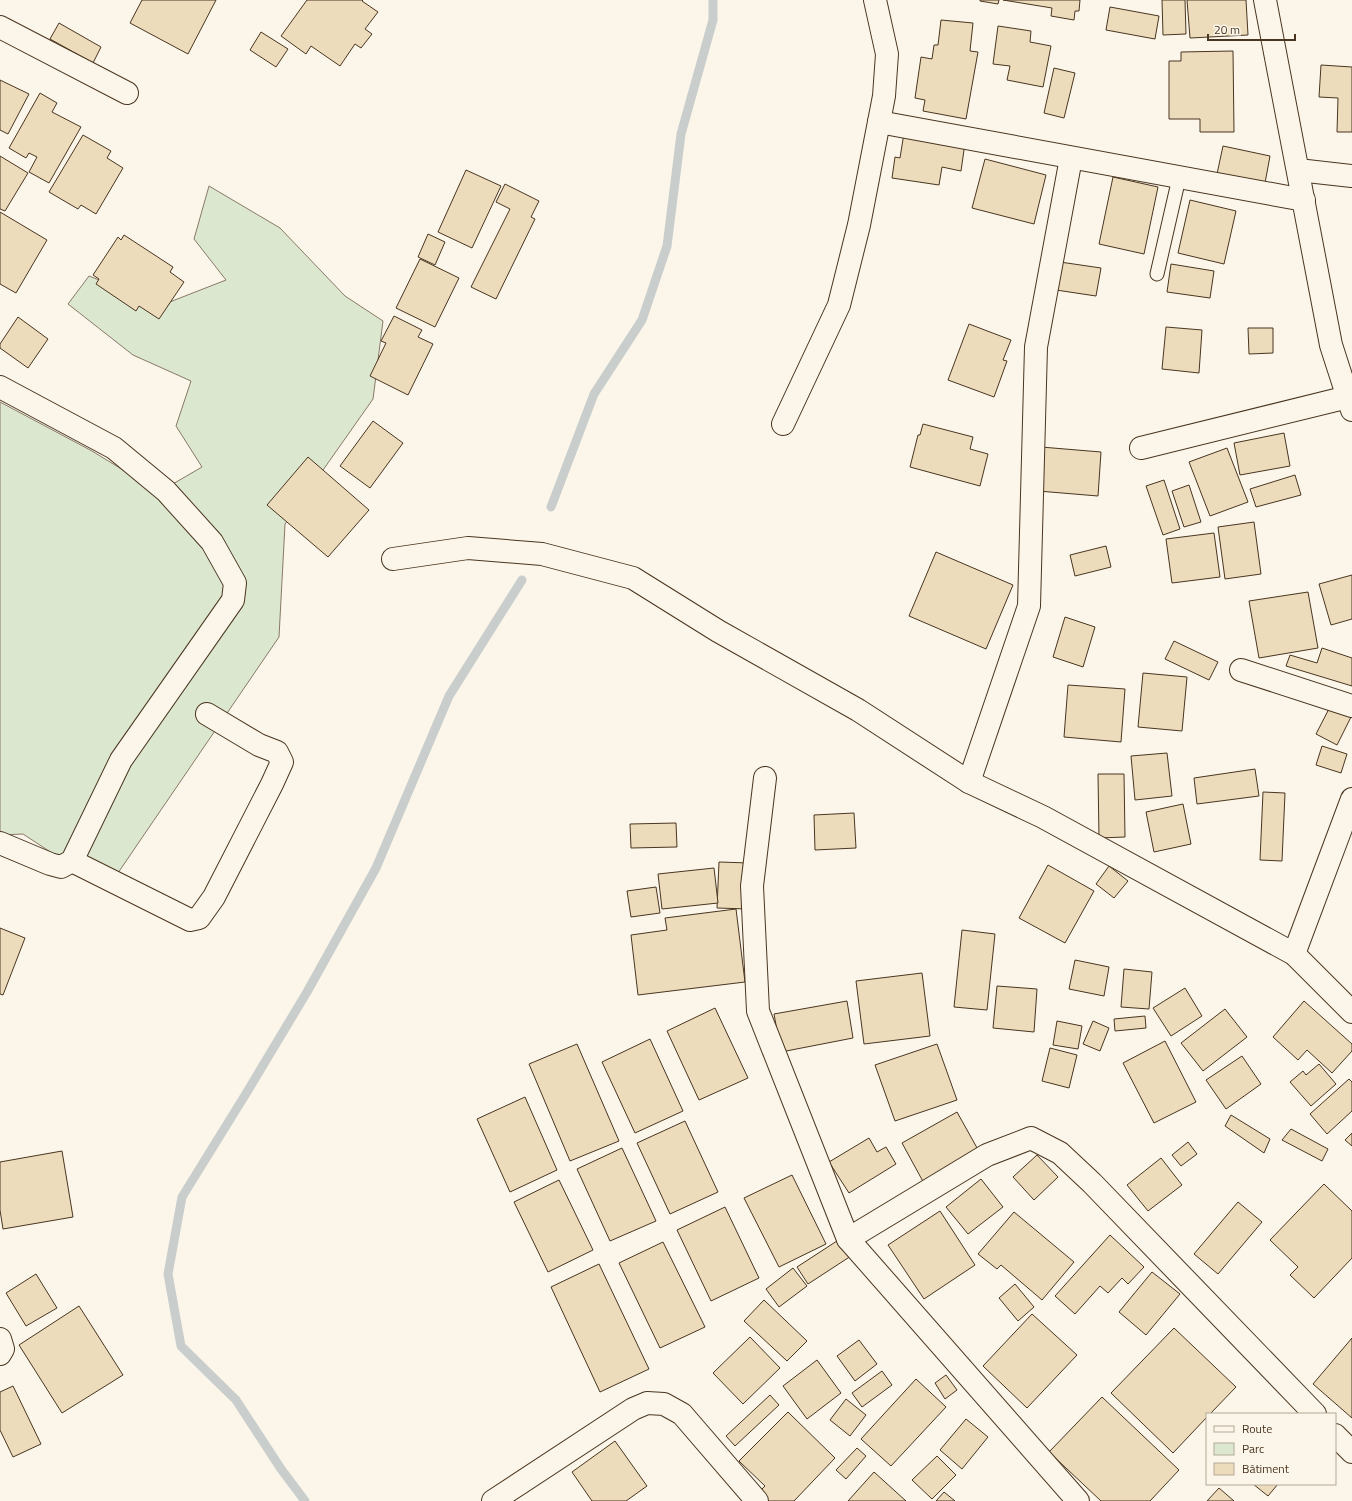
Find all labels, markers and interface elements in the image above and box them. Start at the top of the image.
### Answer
scale bar [1208,16,1295,42]
text: 20 m [1214,20,1240,39]
legend [1206,1413,1336,1485]
text: Route [1242,1419,1272,1438]
text: Parc [1242,1439,1264,1458]
text: Bâtiment [1242,1459,1290,1478]

